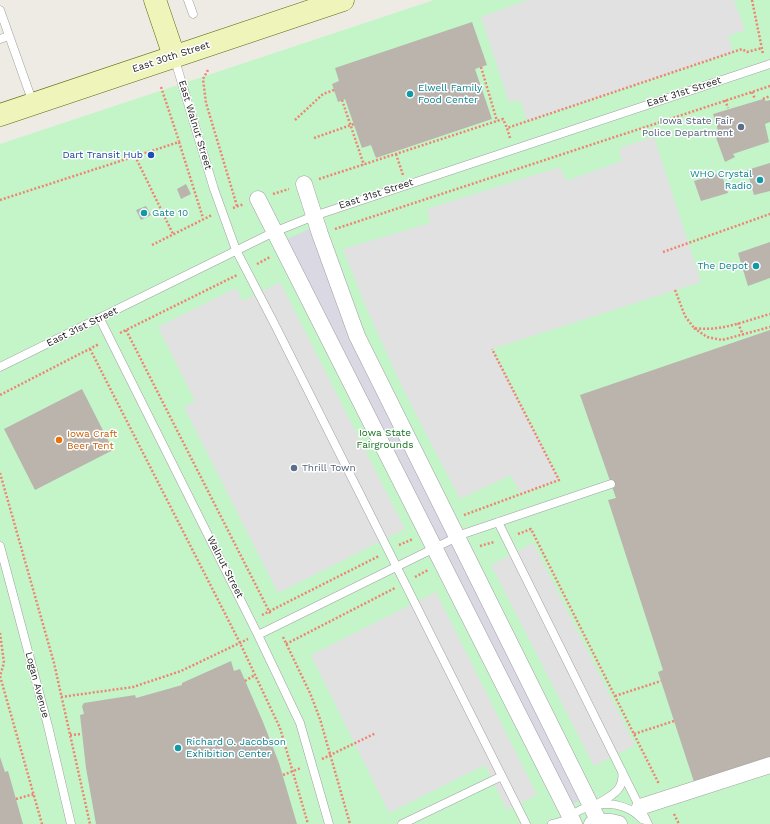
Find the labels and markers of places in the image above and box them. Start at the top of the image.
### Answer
place label: Elwell Family Food Center [418,82,482,106]
marker: Elwell Family Food Center [405,89,415,99]
place label: Iowa State Fair Police Department [642,115,733,138]
marker: Iowa State Fair Police Department [736,122,746,132]
place label: Dart Transit Hub [62,149,143,161]
marker: Dart Transit Hub [146,150,156,160]
place label: WHO Crystal Radio [690,168,752,192]
marker: WHO Crystal Radio [755,175,765,185]
place label: Gate 10 [152,207,188,219]
marker: Gate 10 [139,208,149,218]
place label: The Depot [697,260,748,272]
marker: The Depot [751,261,761,271]
place label: Iowa Craft Beer Tent [67,428,117,452]
marker: Iowa Craft Beer Tent [54,435,64,445]
place label: Thrill Town [302,462,356,474]
marker: Thrill Town [289,463,299,473]
place label: Richard O. Jacobson Exhibition Center [186,736,286,760]
marker: Richard O. Jacobson Exhibition Center [173,743,183,753]

